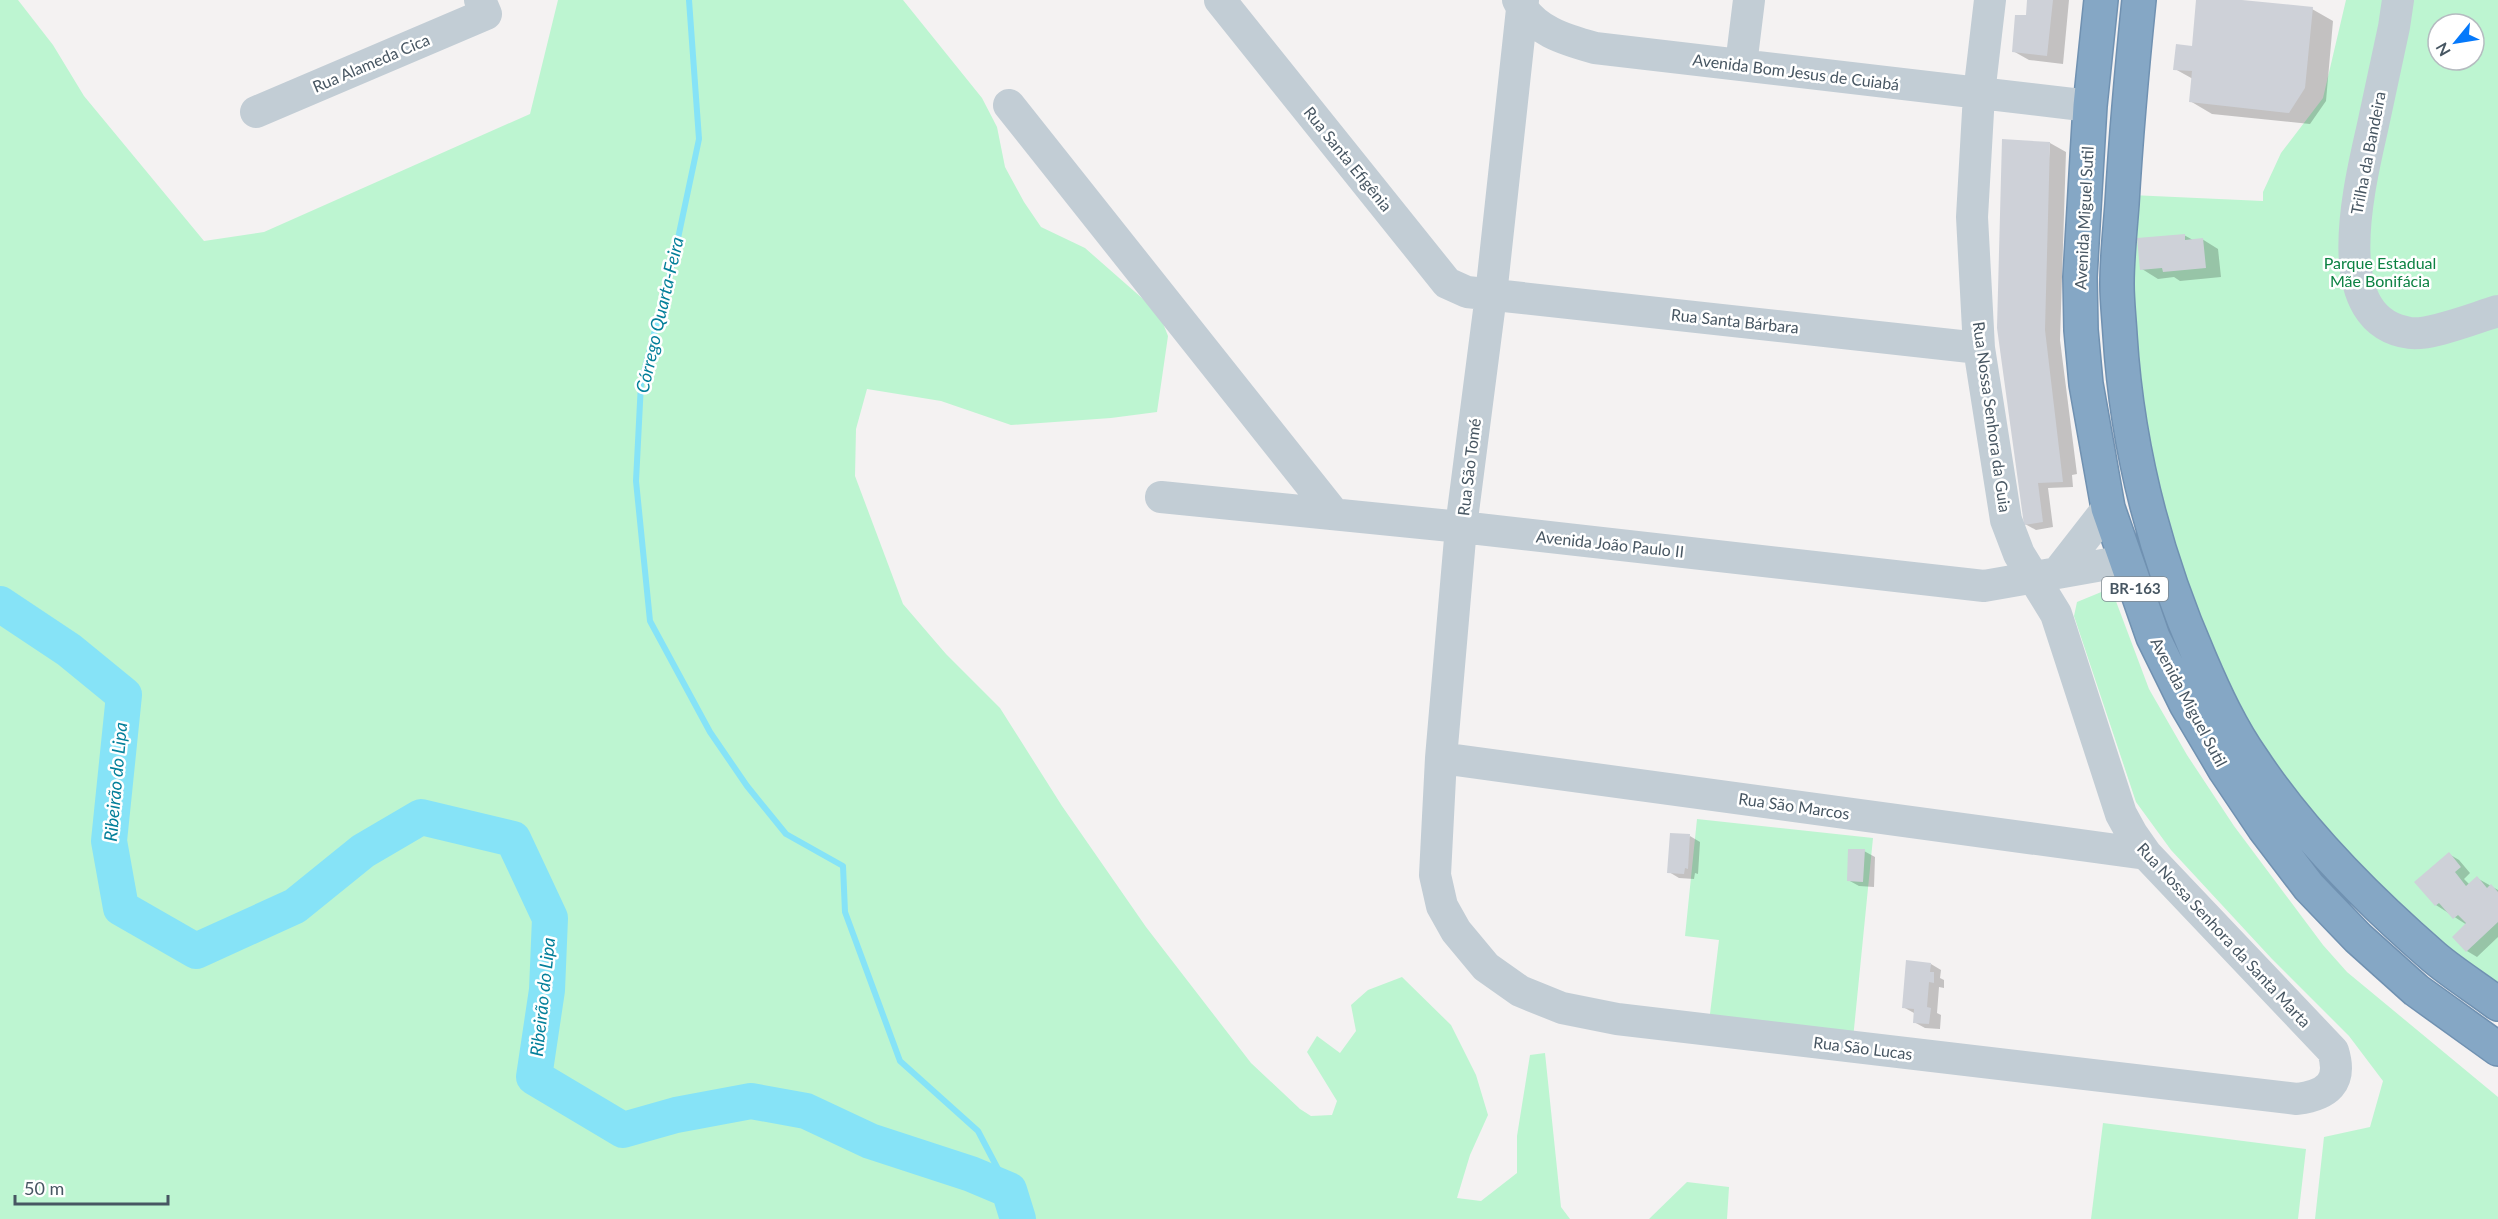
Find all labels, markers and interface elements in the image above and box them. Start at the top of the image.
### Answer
north arrow [2426,12,2486,72]
street label: Rua Alameda Cica [309,29,432,96]
text: N [2431,40,2454,60]
street label: Avenida Bom Jesus de Cuiabá [1692,49,1900,94]
street label: Trilha da Bandeira [2346,90,2389,216]
street label: Rua Santa Efigênia [1300,102,1396,215]
street label: Avenida Miguel Sutil [2070,146,2097,290]
water label: Córrego Quarta-Feira [630,235,688,395]
park label: Parque Estadual Mãe Bonifácia [2324,253,2436,290]
street label: Rua Santa Bárbara [1670,304,1800,337]
street label: Rua Nossa Senhora da Guia [1970,320,2015,514]
street label: Rua São Tomé [1453,417,1484,517]
street label: Avenida João Paulo II [1535,526,1685,561]
road number: BR-163 [2102,577,2168,601]
street label: Avenida Miguel Sutil [2147,634,2232,770]
water label: Ribeirão do Lipa [99,721,131,842]
street label: Rua São Marcos [1737,788,1851,823]
street label: Rua Nossa Senhora da Santa Marta [2134,838,2315,1031]
water label: Ribeirão do Lipa [525,936,559,1058]
street label: Rua São Lucas [1812,1032,1914,1063]
scale bar [15,1168,168,1206]
text: 50 m [24,1177,64,1199]

